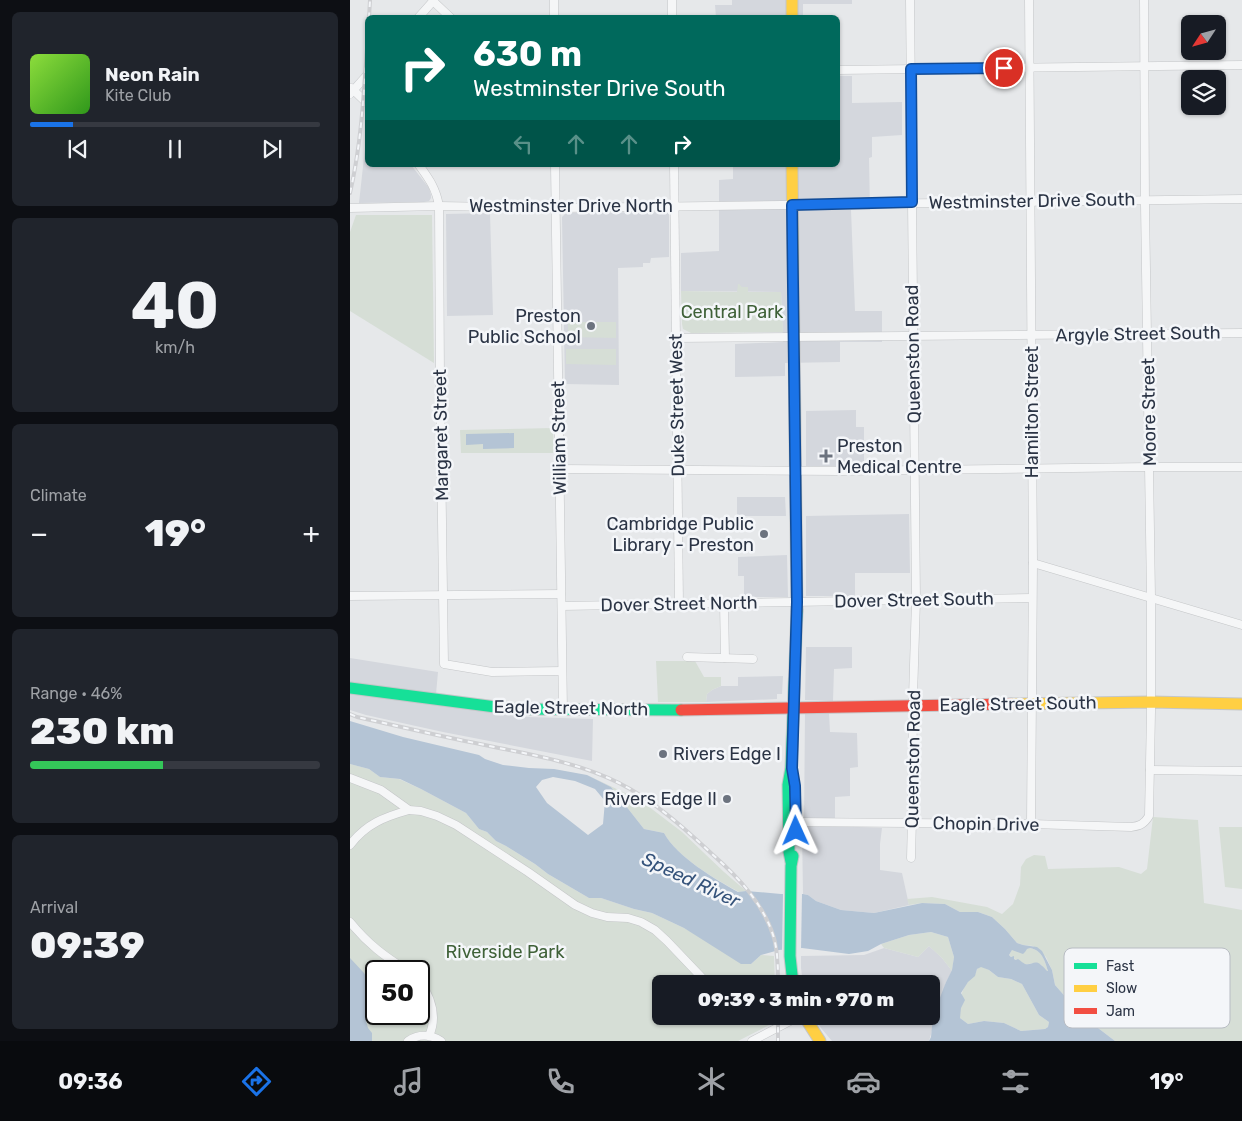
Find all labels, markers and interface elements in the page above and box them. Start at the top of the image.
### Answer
north arrow [1181,15,1226,60]
map controls [1181,15,1226,115]
text: 630 m [473,33,582,75]
icon: right [390,35,455,100]
pin [983,47,1025,89]
icon: arrive [990,54,1018,82]
text: Neon Rain [105,63,200,86]
button: layers [1181,70,1226,115]
text: Westminster Drive South [473,75,726,102]
text: Kite Club [105,86,171,105]
icon: left [509,130,537,158]
icon: ahead [562,130,590,158]
icon: ahead [615,130,643,158]
icon: right [668,130,696,158]
icon: previous [64,135,92,163]
icon: pause [161,135,189,163]
icon: next [258,135,286,163]
street label: Westminster Drive South [928,188,1136,214]
street label: Westminster Drive North [469,195,673,217]
text: 40 [131,267,219,344]
street label: Queenston Road [901,285,925,423]
park label: Central Park [681,301,784,323]
place label: Preston Public School [468,305,581,348]
marker: Preston Public School [585,320,597,332]
street label: Argyle Street South [1055,322,1221,346]
street label: Duke Street West [665,333,689,477]
text: km/h [155,338,195,357]
street label: Hamilton Street [1021,346,1043,478]
street label: Moore Street [1137,358,1161,466]
street label: Margaret Street [429,369,453,501]
street label: William Street [547,381,571,495]
place label: Preston Medical Centre [837,435,962,478]
marker: Preston Medical Centre [819,449,833,463]
text: Climate [30,486,87,505]
text: 19° [145,510,206,556]
place label: Cambridge Public Library - Preston [606,513,754,556]
text: − [30,517,48,550]
text: + [303,517,320,550]
marker: Cambridge Public Library - Preston [758,528,770,540]
street label: Dover Street South [834,588,994,612]
street label: Dover Street North [600,592,758,616]
text: Range · 46% [30,684,122,703]
street label: Queenston Road [901,690,925,828]
street label: Eagle Street South [939,692,1097,716]
street label: Eagle Street North [494,696,648,720]
text: 230 km [30,708,174,754]
place label: Rivers Edge I [673,743,781,765]
marker: Rivers Edge I [657,748,669,760]
place label: Rivers Edge II [604,788,717,810]
marker: Rivers Edge II [721,793,733,805]
position arrow [769,804,821,856]
street label: Chopin Drive [932,812,1040,836]
water label: Speed River [638,847,744,913]
text: Arrival [30,898,78,917]
text: 09:39 [30,922,145,968]
park label: Riverside Park [446,941,565,963]
legend [1064,948,1230,1028]
text: Fast [1106,958,1135,975]
speed limit sign: 50 [365,960,430,1025]
text: Slow [1106,980,1137,997]
text: 09:39 · 3 min · 970 m [698,988,894,1011]
text: Jam [1106,1003,1135,1020]
icon: directions [239,1064,274,1099]
icon: music [391,1064,426,1099]
icon: phone [543,1064,578,1099]
icon: climate [694,1064,729,1099]
icon: car [846,1064,881,1099]
icon: filters [998,1064,1033,1099]
text: 09:36 [58,1068,123,1095]
text: 19° [1149,1068,1184,1095]

